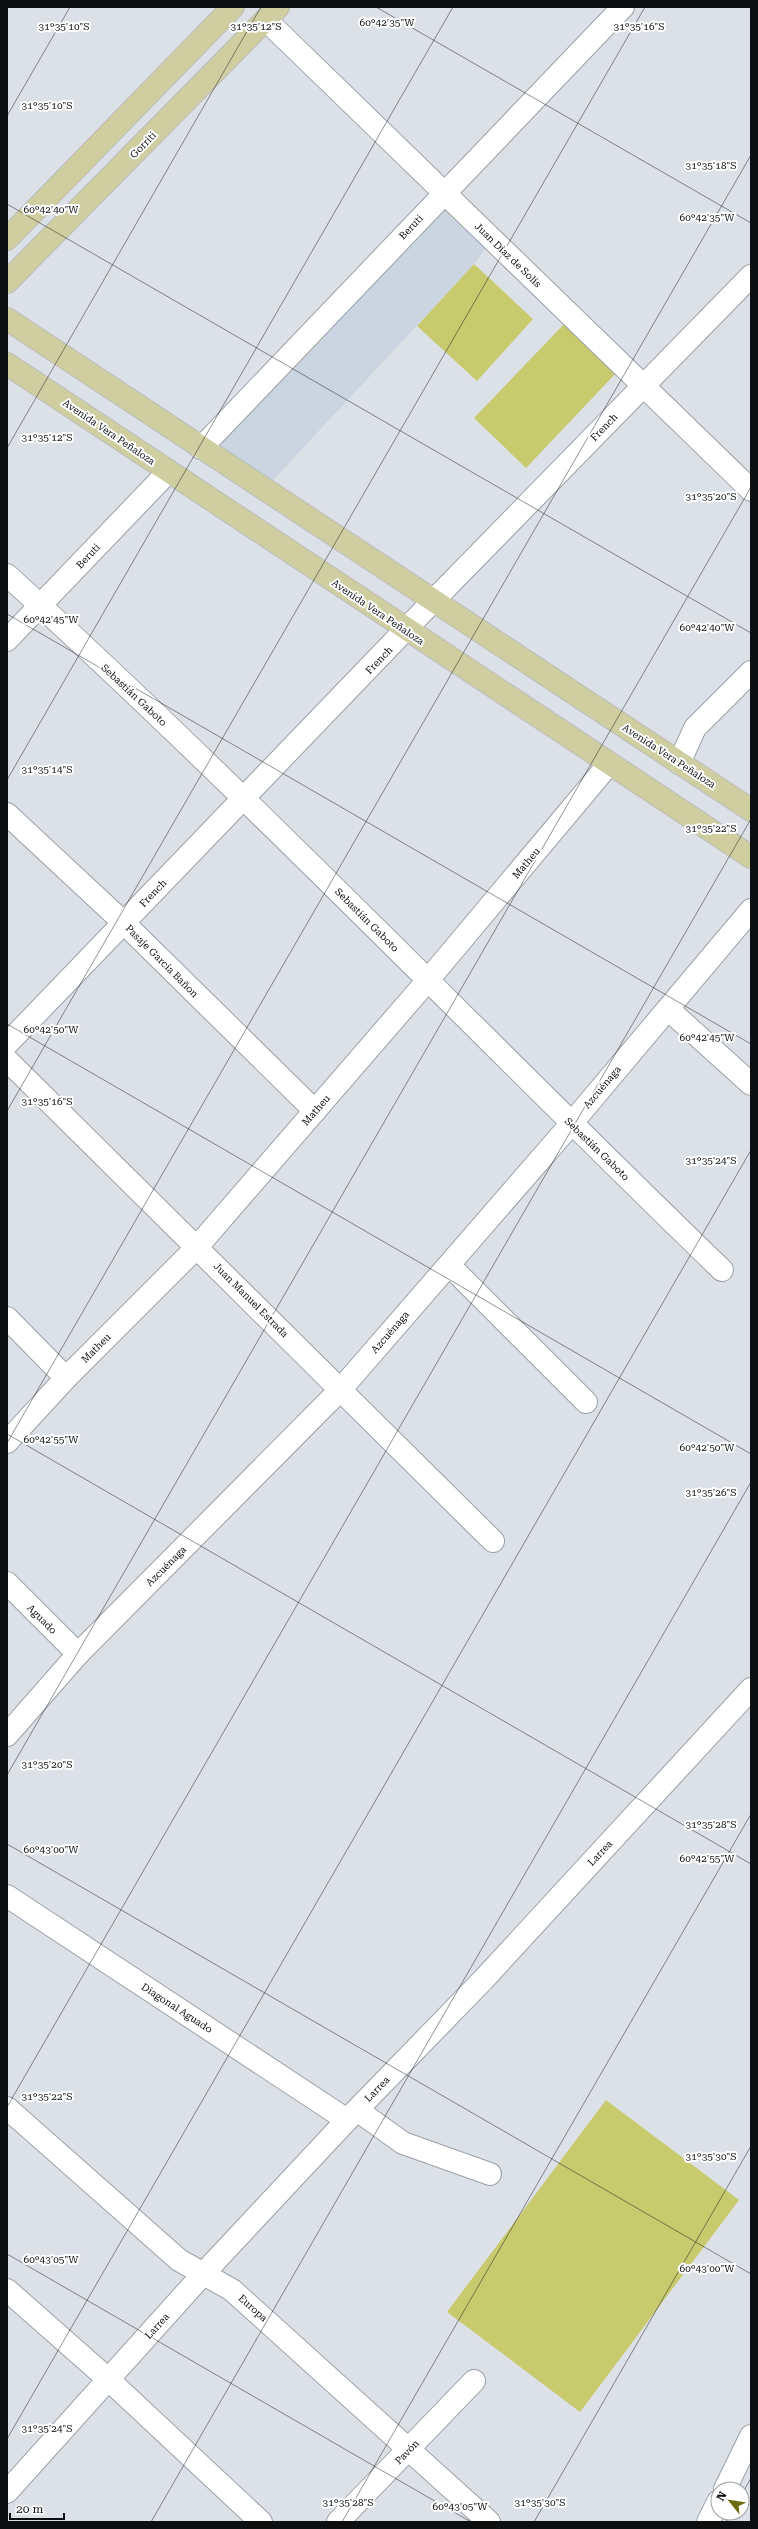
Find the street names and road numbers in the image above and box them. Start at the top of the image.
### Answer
street label: Gorriti [128,130,158,160]
street label: Beruti [397,213,425,241]
street label: Juan Díaz de Solís [473,221,544,290]
street label: Avenida Vera Peñaloza [61,397,158,467]
street label: French [588,411,620,443]
street label: Beruti [74,541,102,571]
street label: Avenida Vera Peñaloza [330,577,427,647]
street label: French [363,644,395,676]
street label: Sebastián Gaboto [99,662,169,728]
street label: Avenida Vera Peñaloza [620,722,718,790]
street label: Matheu [510,845,542,881]
street label: French [137,877,169,909]
street label: Sebastián Gaboto [333,886,401,954]
street label: Pasaje García Bañon [124,923,201,1000]
street label: Azcuénaga [581,1063,623,1110]
street label: Matheu [300,1092,333,1127]
street label: Sebastián Gaboto [562,1115,632,1183]
street label: Juan Manuel Estrada [211,1260,291,1340]
street label: Azcuénaga [369,1308,412,1355]
street label: Matheu [79,1331,113,1365]
street label: Azcuénaga [144,1543,189,1588]
street label: Aguado [25,1602,59,1636]
street label: Larrea [586,1838,615,1868]
street label: Diagonal Aguado [140,1981,214,2035]
street label: Larrea [362,2074,392,2104]
street label: Europa [236,2292,270,2324]
street label: Larrea [143,2310,172,2341]
street label: Pavón [393,2437,422,2466]

